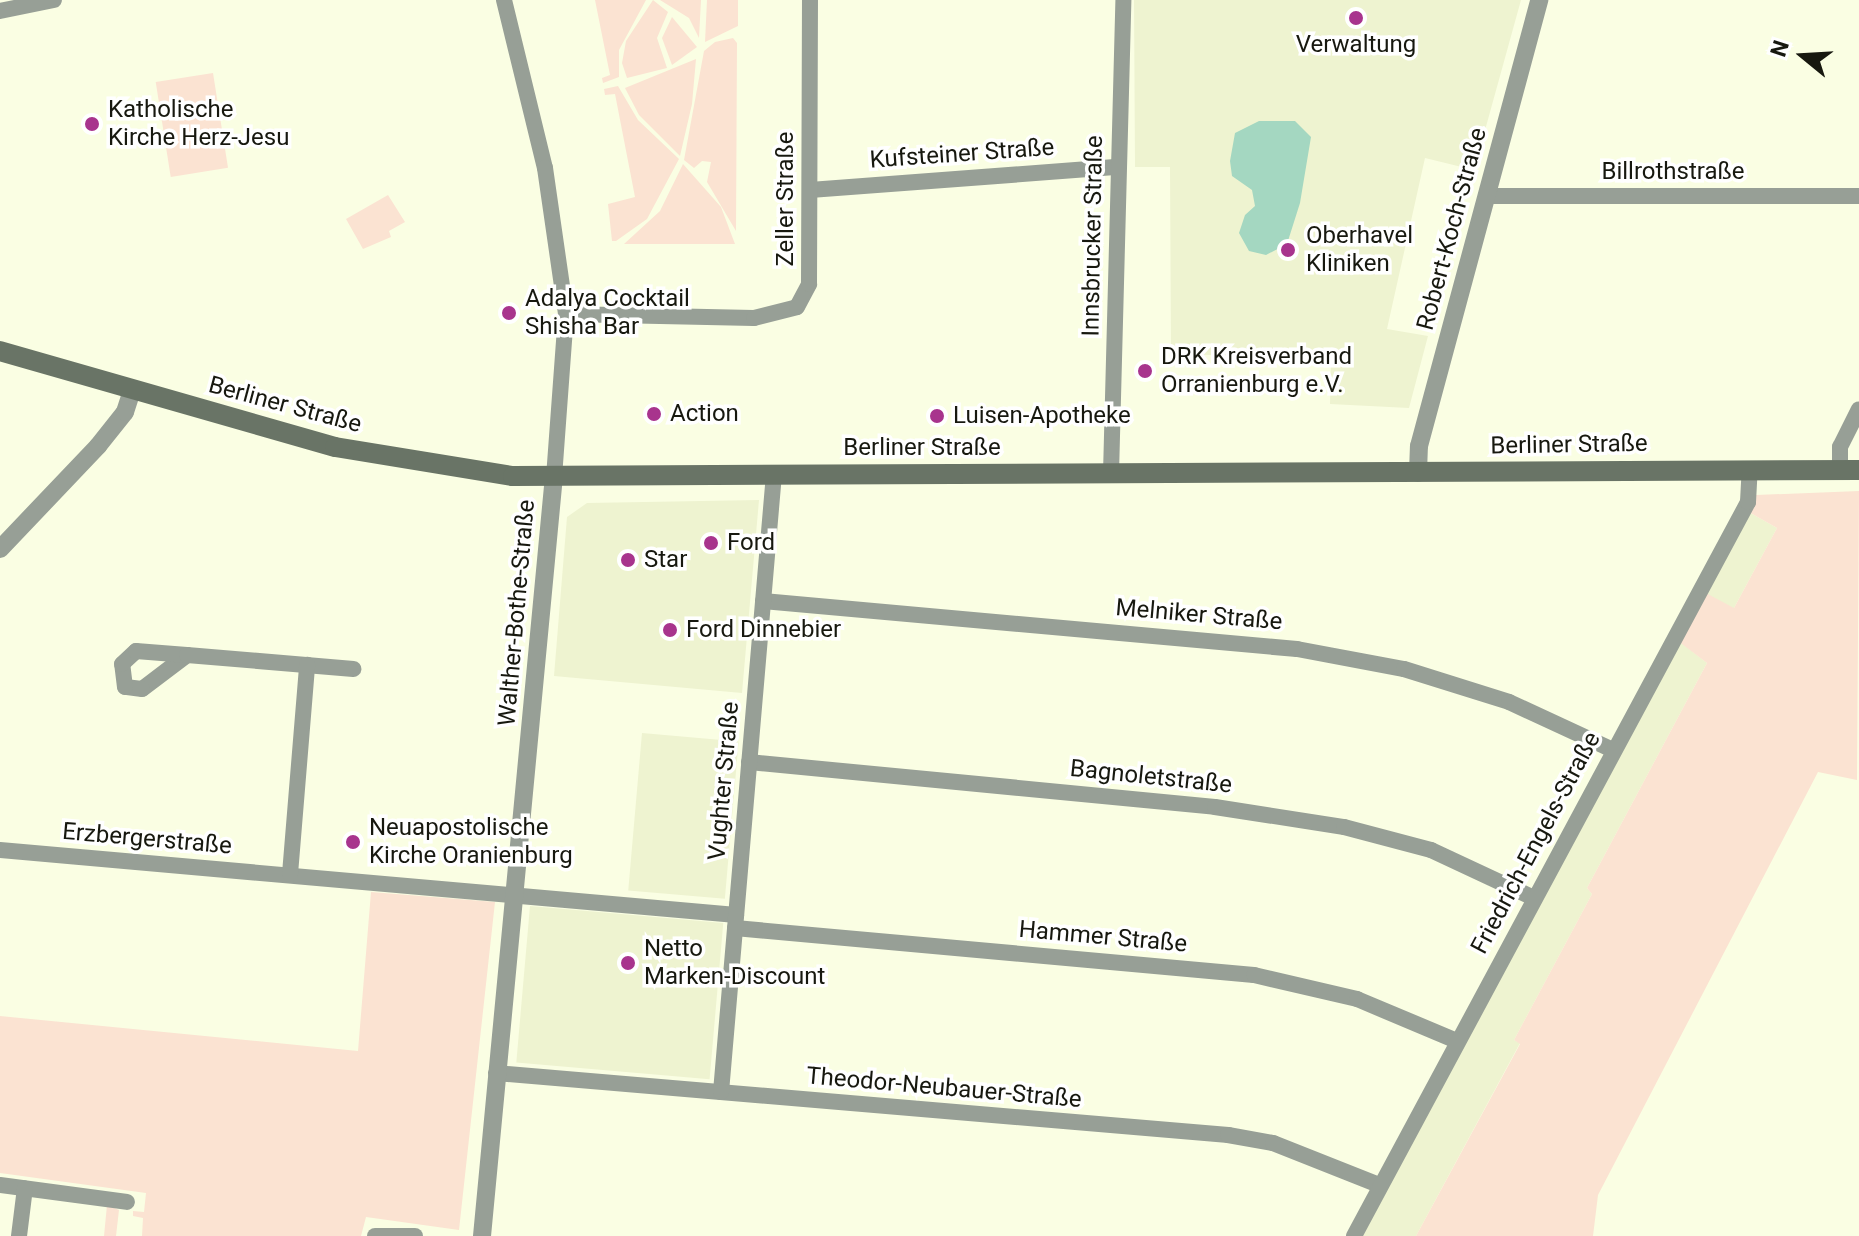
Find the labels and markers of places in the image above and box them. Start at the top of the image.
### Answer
marker: Verwaltung [1347,9,1365,27]
place label: Verwaltung [1296,31,1416,59]
place label: Katholische Kirche Herz-Jesu [108,96,289,152]
marker: Katholische Kirche Herz-Jesu [83,115,101,133]
place label: Oberhavel Kliniken [1306,222,1413,278]
marker: Oberhavel Kliniken [1277,239,1299,261]
place label: Adalya Cocktail Shisha Bar [525,285,690,341]
marker: Adalya Cocktail Shisha Bar [500,304,518,322]
place label: DRK Kreisverband Orranienburg e.V. [1161,343,1352,399]
marker: DRK Kreisverband Orranienburg e.V. [1136,362,1154,380]
place label: Action [670,400,739,428]
place label: Luisen-Apotheke [953,402,1131,430]
marker: Action [645,405,663,423]
marker: Luisen-Apotheke [928,407,946,425]
place label: Ford [727,529,775,557]
marker: Ford [702,534,720,552]
place label: Star [644,546,687,574]
marker: Star [619,551,637,569]
place label: Ford Dinnebier [686,616,841,644]
marker: Ford Dinnebier [661,621,679,639]
place label: Neuapostolische Kirche Oranienburg [369,814,573,870]
marker: Neuapostolische Kirche Oranienburg [344,833,362,851]
place label: Netto Marken-Discount [644,935,825,991]
marker: Netto Marken-Discount [619,954,637,972]

